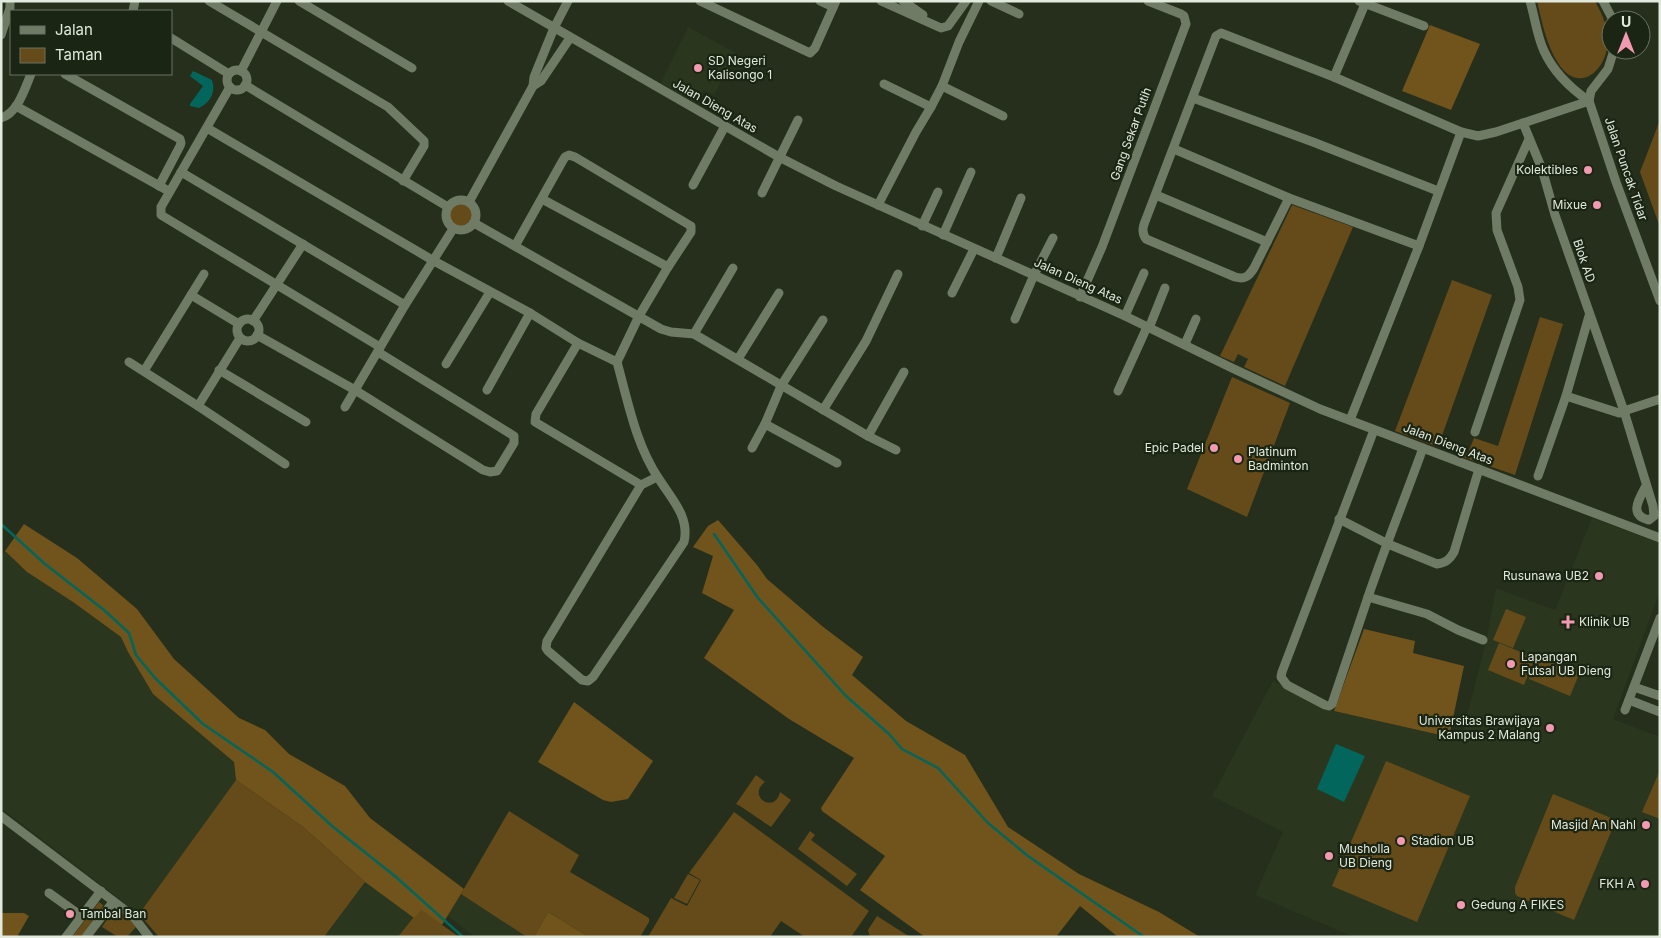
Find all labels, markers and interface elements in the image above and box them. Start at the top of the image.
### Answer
legend [10,10,172,75]
north arrow [1601,10,1651,60]
text: U [1621,13,1631,30]
text: Jalan [55,20,93,39]
text: Taman [55,45,102,64]
place label: SD Negeri Kalisongo 1 [708,53,772,82]
marker: SD Negeri Kalisongo 1 [692,62,704,74]
street label: Jalan Dieng Atas [670,75,760,136]
street label: Gang Sekar Putih [1107,85,1154,182]
street label: Jalan Puncak Tidar [1602,115,1651,223]
place label: Kolektibles [1516,162,1578,177]
marker: Kolektibles [1582,164,1594,176]
place label: Mixue [1553,197,1587,212]
marker: Mixue [1591,199,1603,211]
street label: Blok AD [1570,237,1599,284]
street label: Jalan Dieng Atas [1032,254,1125,307]
street label: Jalan Dieng Atas [1401,419,1495,468]
place label: Epic Padel [1145,440,1204,455]
marker: Epic Padel [1208,442,1220,454]
place label: Platinum Badminton [1248,444,1309,473]
marker: Platinum Badminton [1232,453,1244,465]
place label: Rusunawa UB2 [1503,568,1589,583]
marker: Rusunawa UB2 [1593,570,1605,582]
place label: Klinik UB [1579,614,1630,629]
marker: Klinik UB [1561,615,1575,629]
place label: Lapangan Futsal UB Dieng [1521,649,1611,678]
marker: Lapangan Futsal UB Dieng [1505,658,1517,670]
place label: Universitas Brawijaya Kampus 2 Malang [1419,713,1540,742]
marker: Universitas Brawijaya Kampus 2 Malang [1544,722,1556,734]
place label: Masjid An Nahl [1551,817,1636,832]
marker: Masjid An Nahl [1640,819,1652,831]
place label: Stadion UB [1411,833,1474,848]
marker: Stadion UB [1395,835,1407,847]
place label: Musholla UB Dieng [1339,841,1392,870]
marker: Musholla UB Dieng [1323,850,1335,862]
place label: FKH A [1599,876,1635,891]
marker: FKH A [1639,878,1651,890]
place label: Gedung A FIKES [1471,897,1564,912]
marker: Gedung A FIKES [1455,899,1467,911]
place label: Tambal Ban [80,906,146,921]
marker: Tambal Ban [64,908,76,920]

